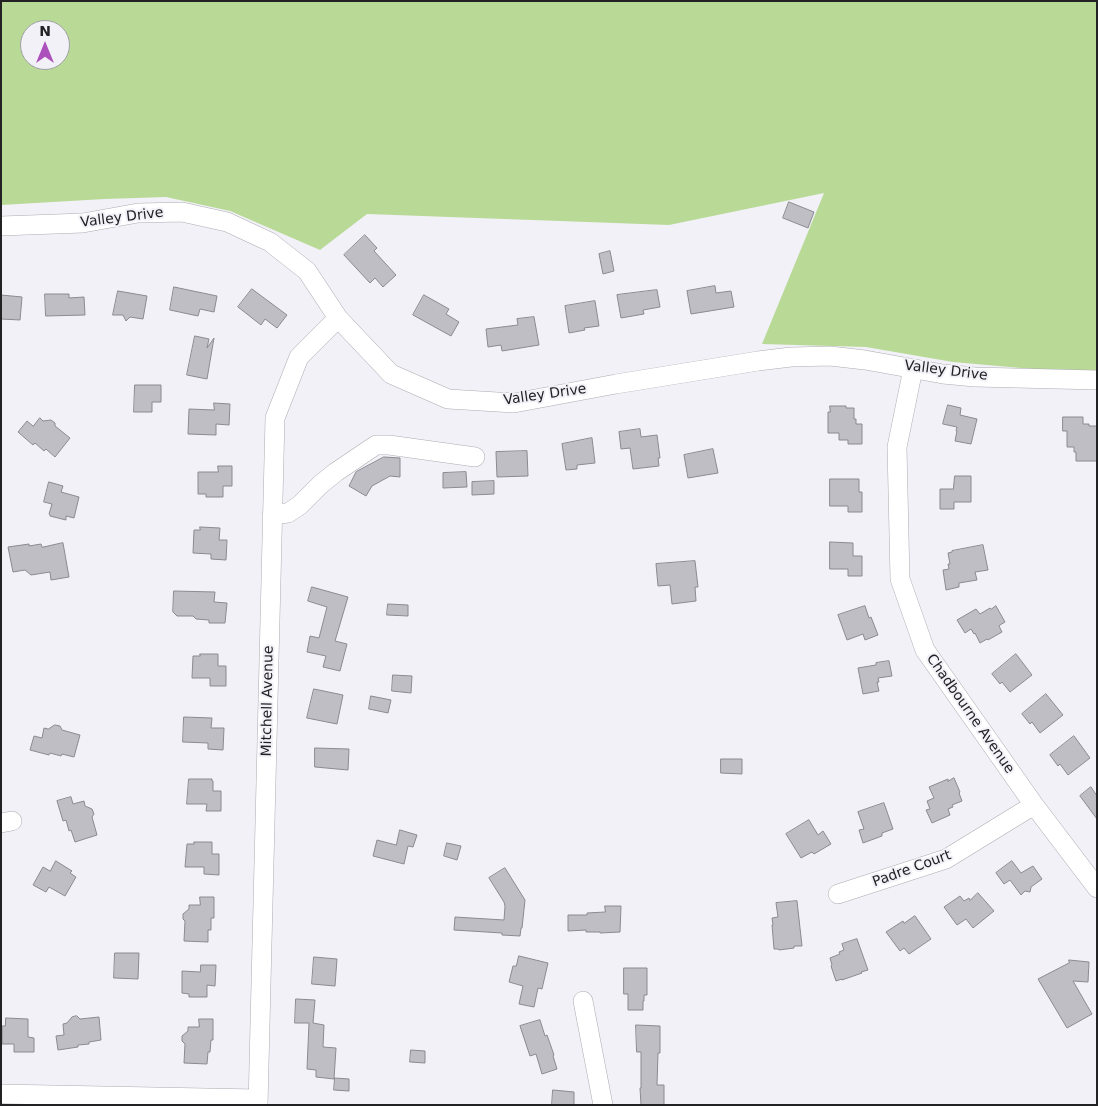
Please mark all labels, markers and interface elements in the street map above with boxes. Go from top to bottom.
north arrow [20,20,70,70]
text: N [39,23,51,39]
street label: Valley Drive [80,205,164,231]
street label: Valley Drive [904,358,988,384]
street label: Valley Drive [502,381,588,409]
street label: Mitchell Avenue [259,645,277,757]
street label: Chadbourne Avenue [922,651,1018,777]
street label: Padre Court [870,847,954,891]

